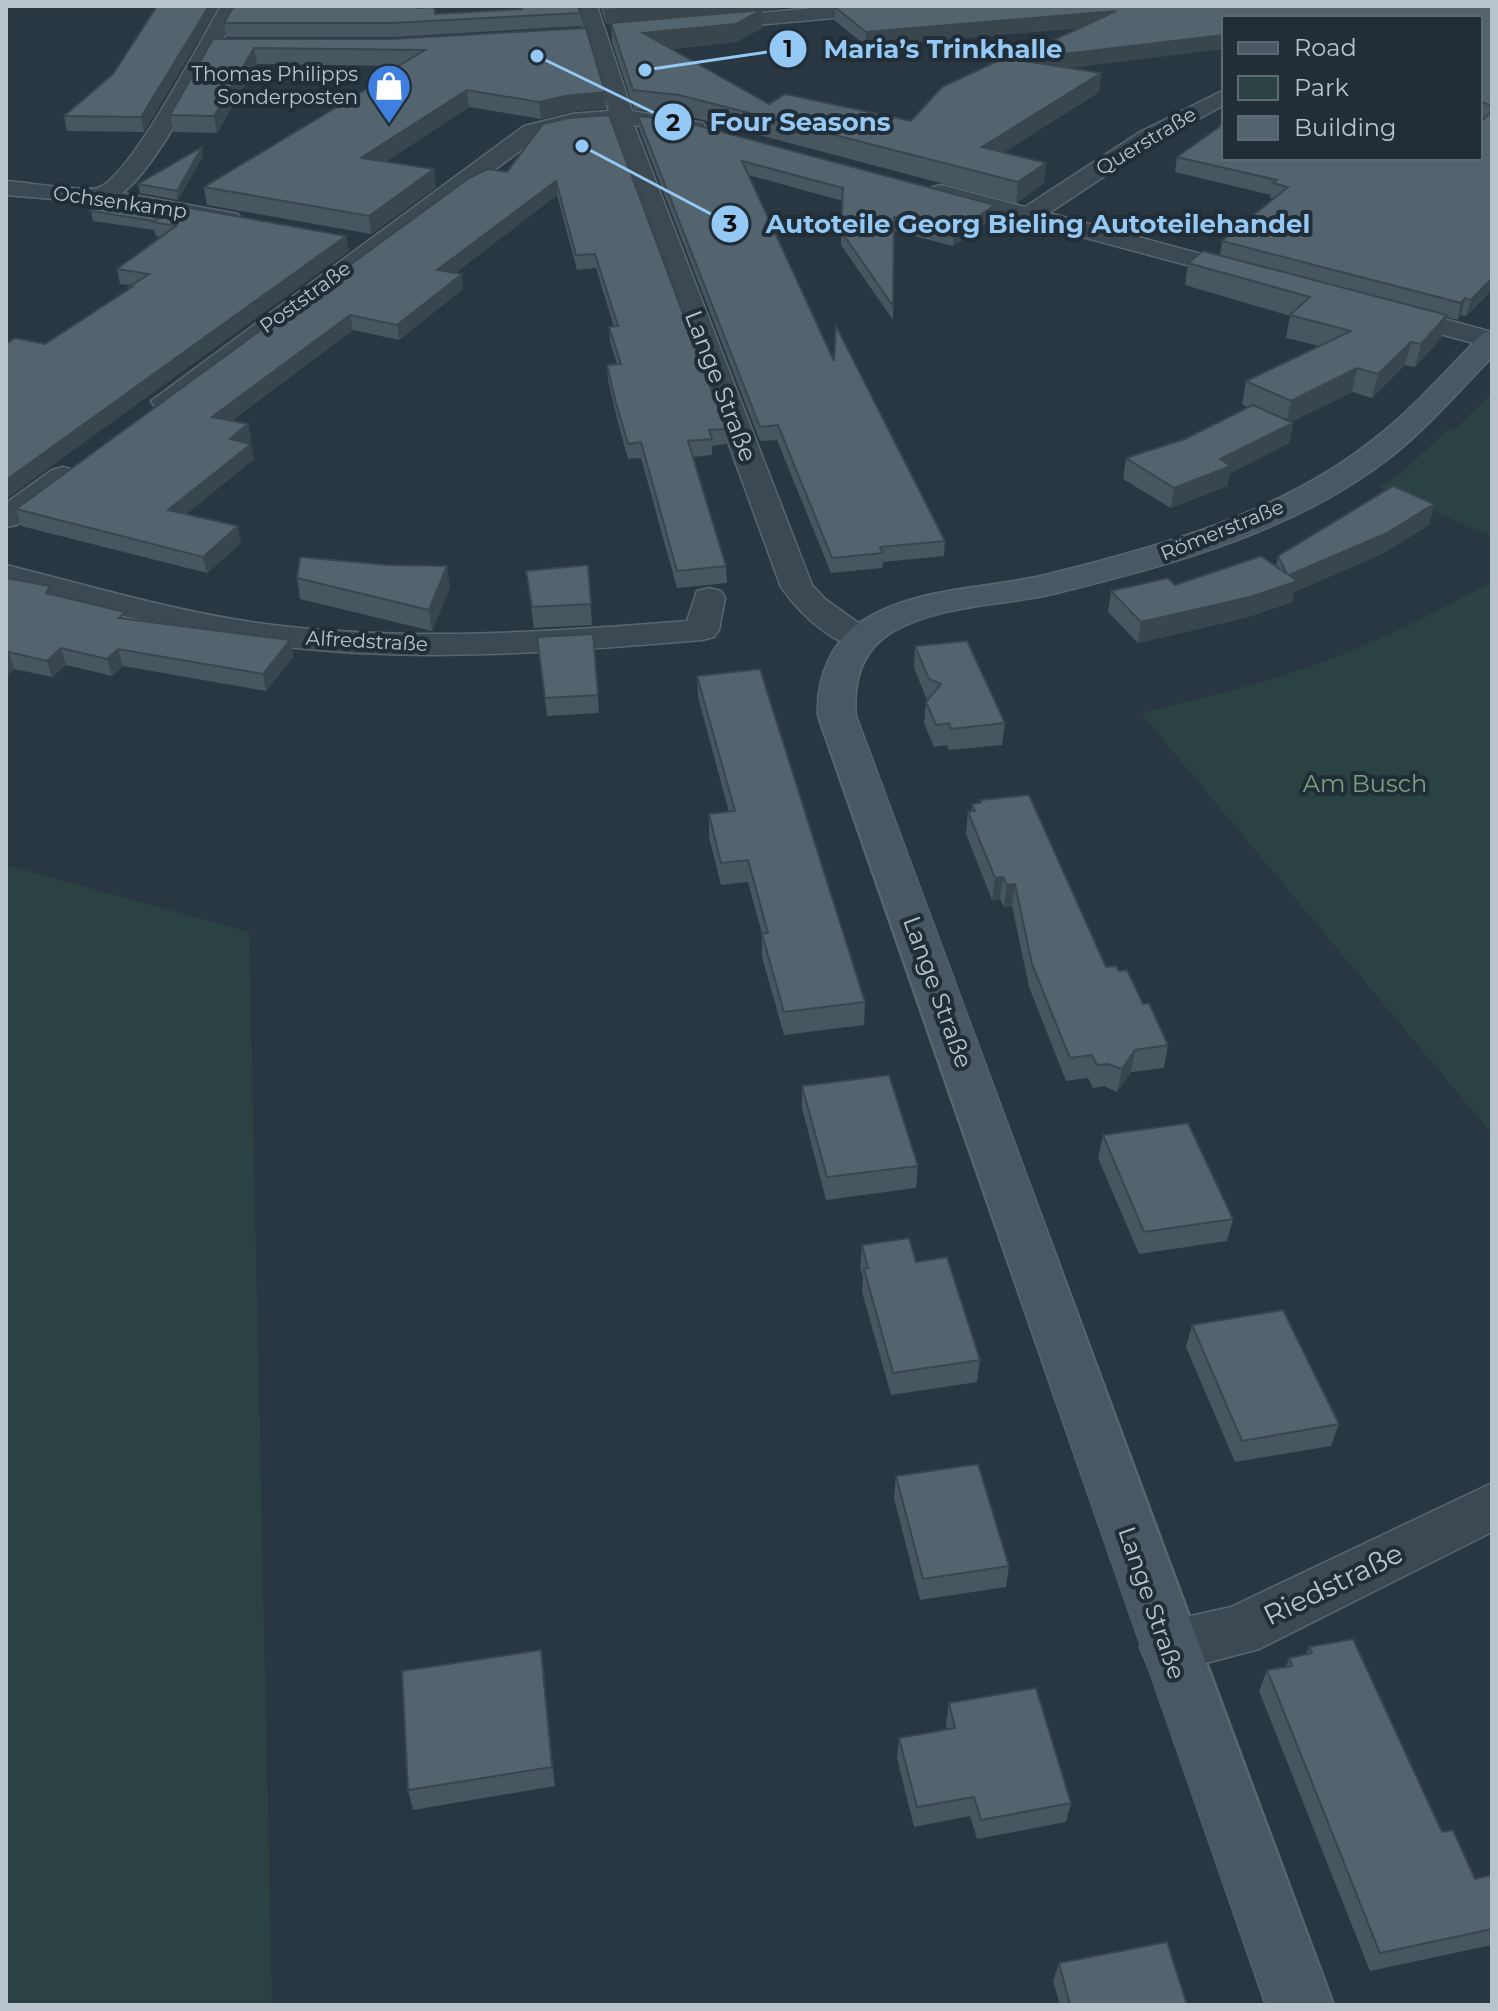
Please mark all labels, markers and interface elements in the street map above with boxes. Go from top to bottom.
legend [1222,16,1482,160]
callout: Maria’s Trinkhalle [768,24,1079,74]
text: Maria’s Trinkhalle [823,33,1063,65]
text: Road [1294,33,1357,62]
text: 1 [783,34,793,63]
place label: Thomas Philipps Sonderposten [192,62,358,109]
shop icon: Thomas Philipps Sonderposten [365,62,413,125]
text: Park [1294,73,1349,102]
callout: Four Seasons [653,97,906,147]
street label: Querstraße [1092,102,1200,180]
text: Four Seasons [710,106,891,138]
text: 2 [666,108,680,137]
text: Building [1294,113,1397,142]
street label: Ochsenkamp [51,181,189,223]
callout: Autoteile Georg Bieling Autoteilehandel [710,199,1326,249]
text: Autoteile Georg Bieling Autoteilehandel [765,208,1310,240]
text: 3 [722,209,737,238]
street label: Poststraße [255,256,355,338]
street label: Lange Straße [679,306,763,466]
street label: Römerstraße [1157,494,1287,566]
street label: Alfredstraße [305,626,429,656]
park label: Am Busch [1303,769,1427,798]
street label: Lange Straße [897,912,979,1072]
street label: Lange Straße [1112,1523,1192,1683]
street label: Riedstraße [1258,1536,1408,1632]

